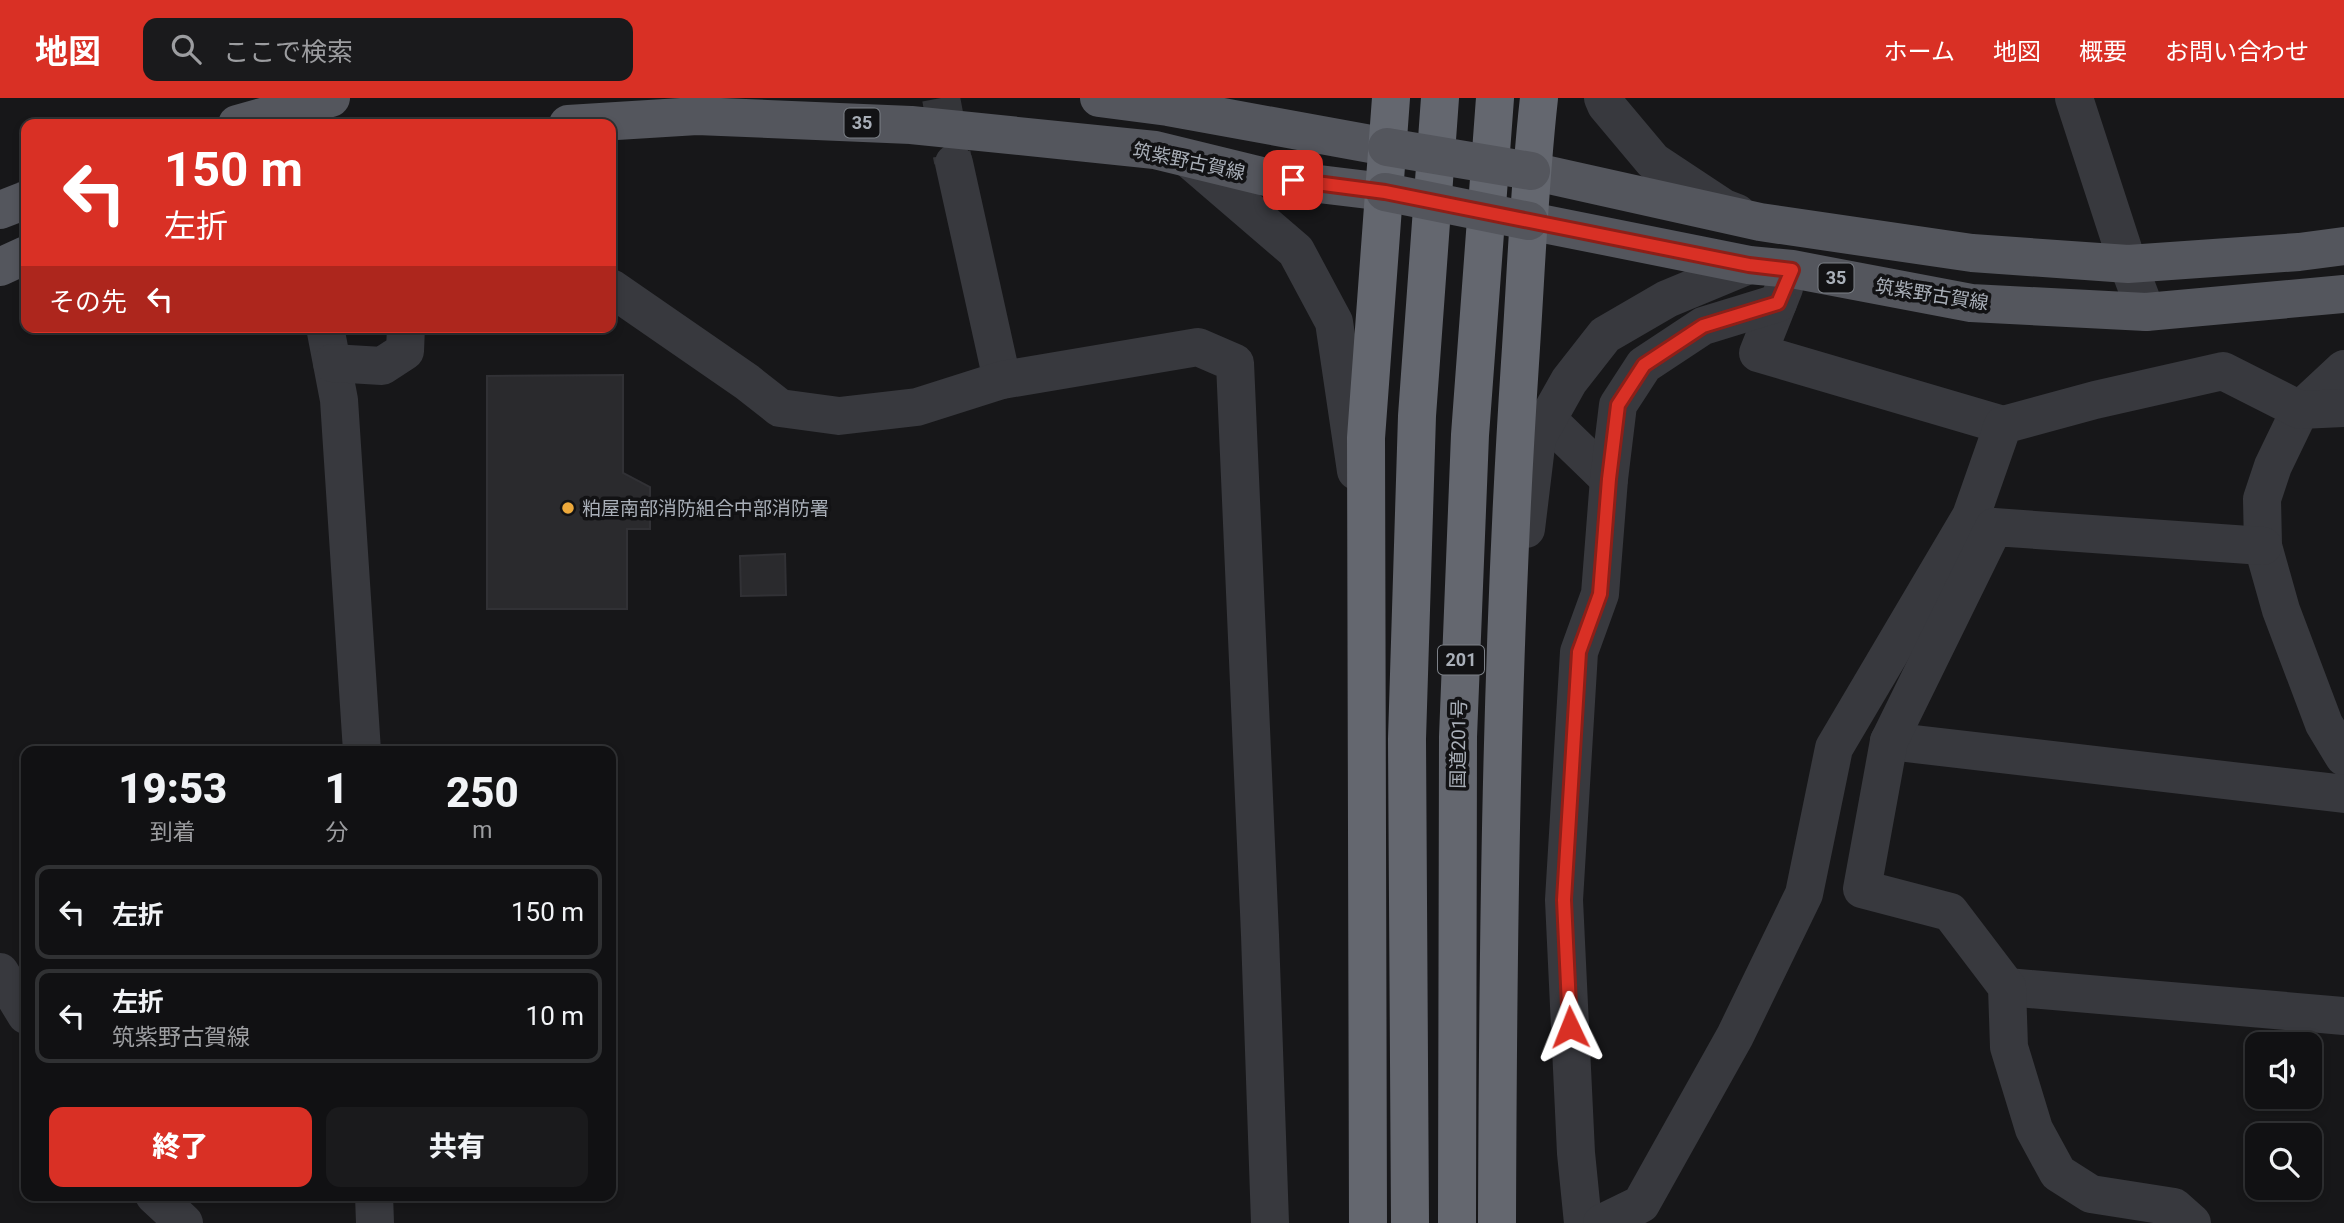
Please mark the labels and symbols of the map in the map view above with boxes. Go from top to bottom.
road number: 35 [844,108,880,138]
street label: 筑紫野古賀線 [1131,138,1247,185]
pin [1263,150,1323,210]
road number: 35 [1818,264,1854,293]
street label: 筑紫野古賀線 [1874,274,1990,315]
place label: 粕屋南部消防組合中部消防署 [582,497,829,520]
marker: 粕屋南部消防組合中部消防署 [560,500,576,516]
road number: 201 [1438,646,1484,674]
street label: 国道201号 [1446,699,1471,789]
position arrow [1533,990,1607,1064]

